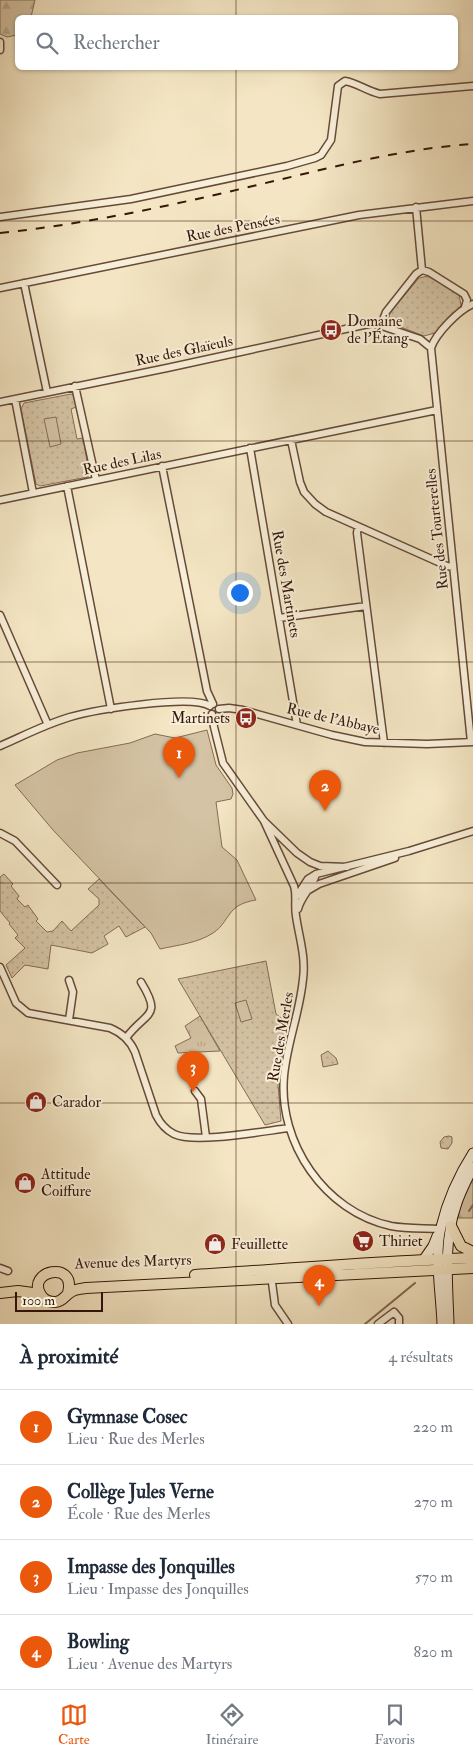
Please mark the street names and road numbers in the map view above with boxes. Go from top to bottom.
street label: Rue des Pensées [185,210,281,246]
street label: Rue des Glaïeuls [133,331,235,371]
street label: Rue des Lilas [81,444,163,480]
street label: Rue des Tourterelles [421,468,453,590]
street label: Rue des Martinets [267,529,305,639]
street label: Rue de l'Abbaye [285,699,381,739]
street label: Rue des Merles [264,991,298,1083]
street label: Avenue des Martyrs [73,1250,192,1274]

